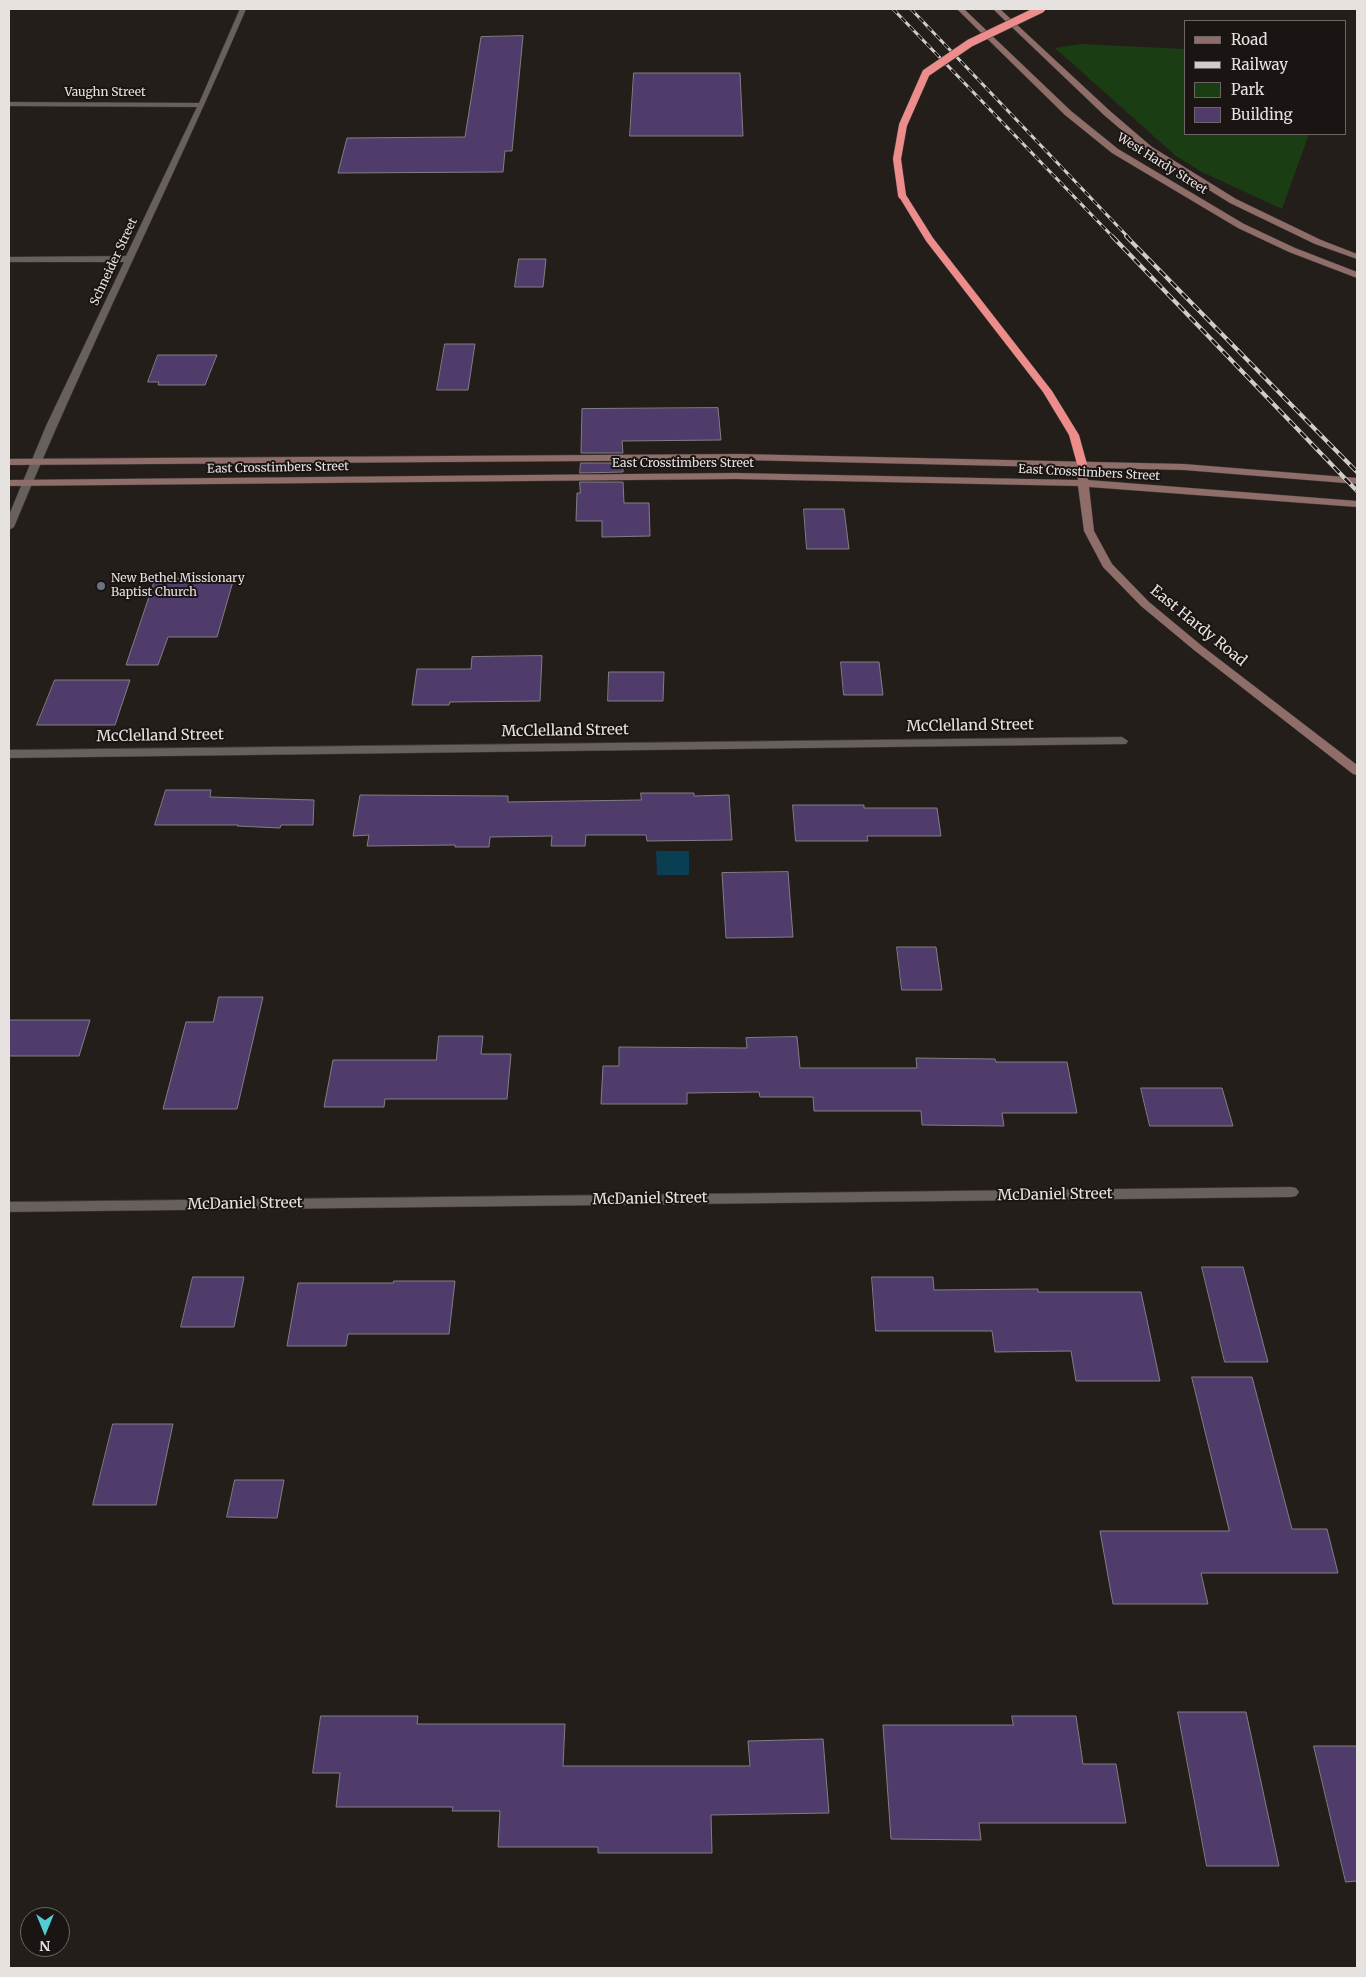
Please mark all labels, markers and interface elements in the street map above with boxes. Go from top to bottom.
legend [1184,20,1346,135]
text: Road [1231,30,1267,49]
text: Railway [1231,55,1288,74]
text: Park [1231,80,1264,99]
street label: Vaughn Street [64,86,146,100]
text: Building [1231,105,1293,124]
street label: West Hardy Street [1114,130,1210,198]
street label: Schneider Street [87,216,141,308]
street label: East Crosstimbers Street [612,457,754,471]
street label: East Crosstimbers Street [207,460,349,476]
street label: East Crosstimbers Street [1018,462,1160,484]
place label: New Bethel Missionary Baptist Church [111,572,245,600]
marker: New Bethel Missionary Baptist Church [95,580,107,592]
street label: East Hardy Road [1146,582,1250,670]
street label: McClelland Street [906,716,1034,736]
street label: McClelland Street [501,721,629,741]
street label: McClelland Street [96,726,224,746]
street label: McDaniel Street [997,1185,1113,1205]
street label: McDaniel Street [592,1189,708,1209]
street label: McDaniel Street [187,1194,303,1214]
north arrow [20,1907,70,1957]
text: N [39,1937,51,1955]

